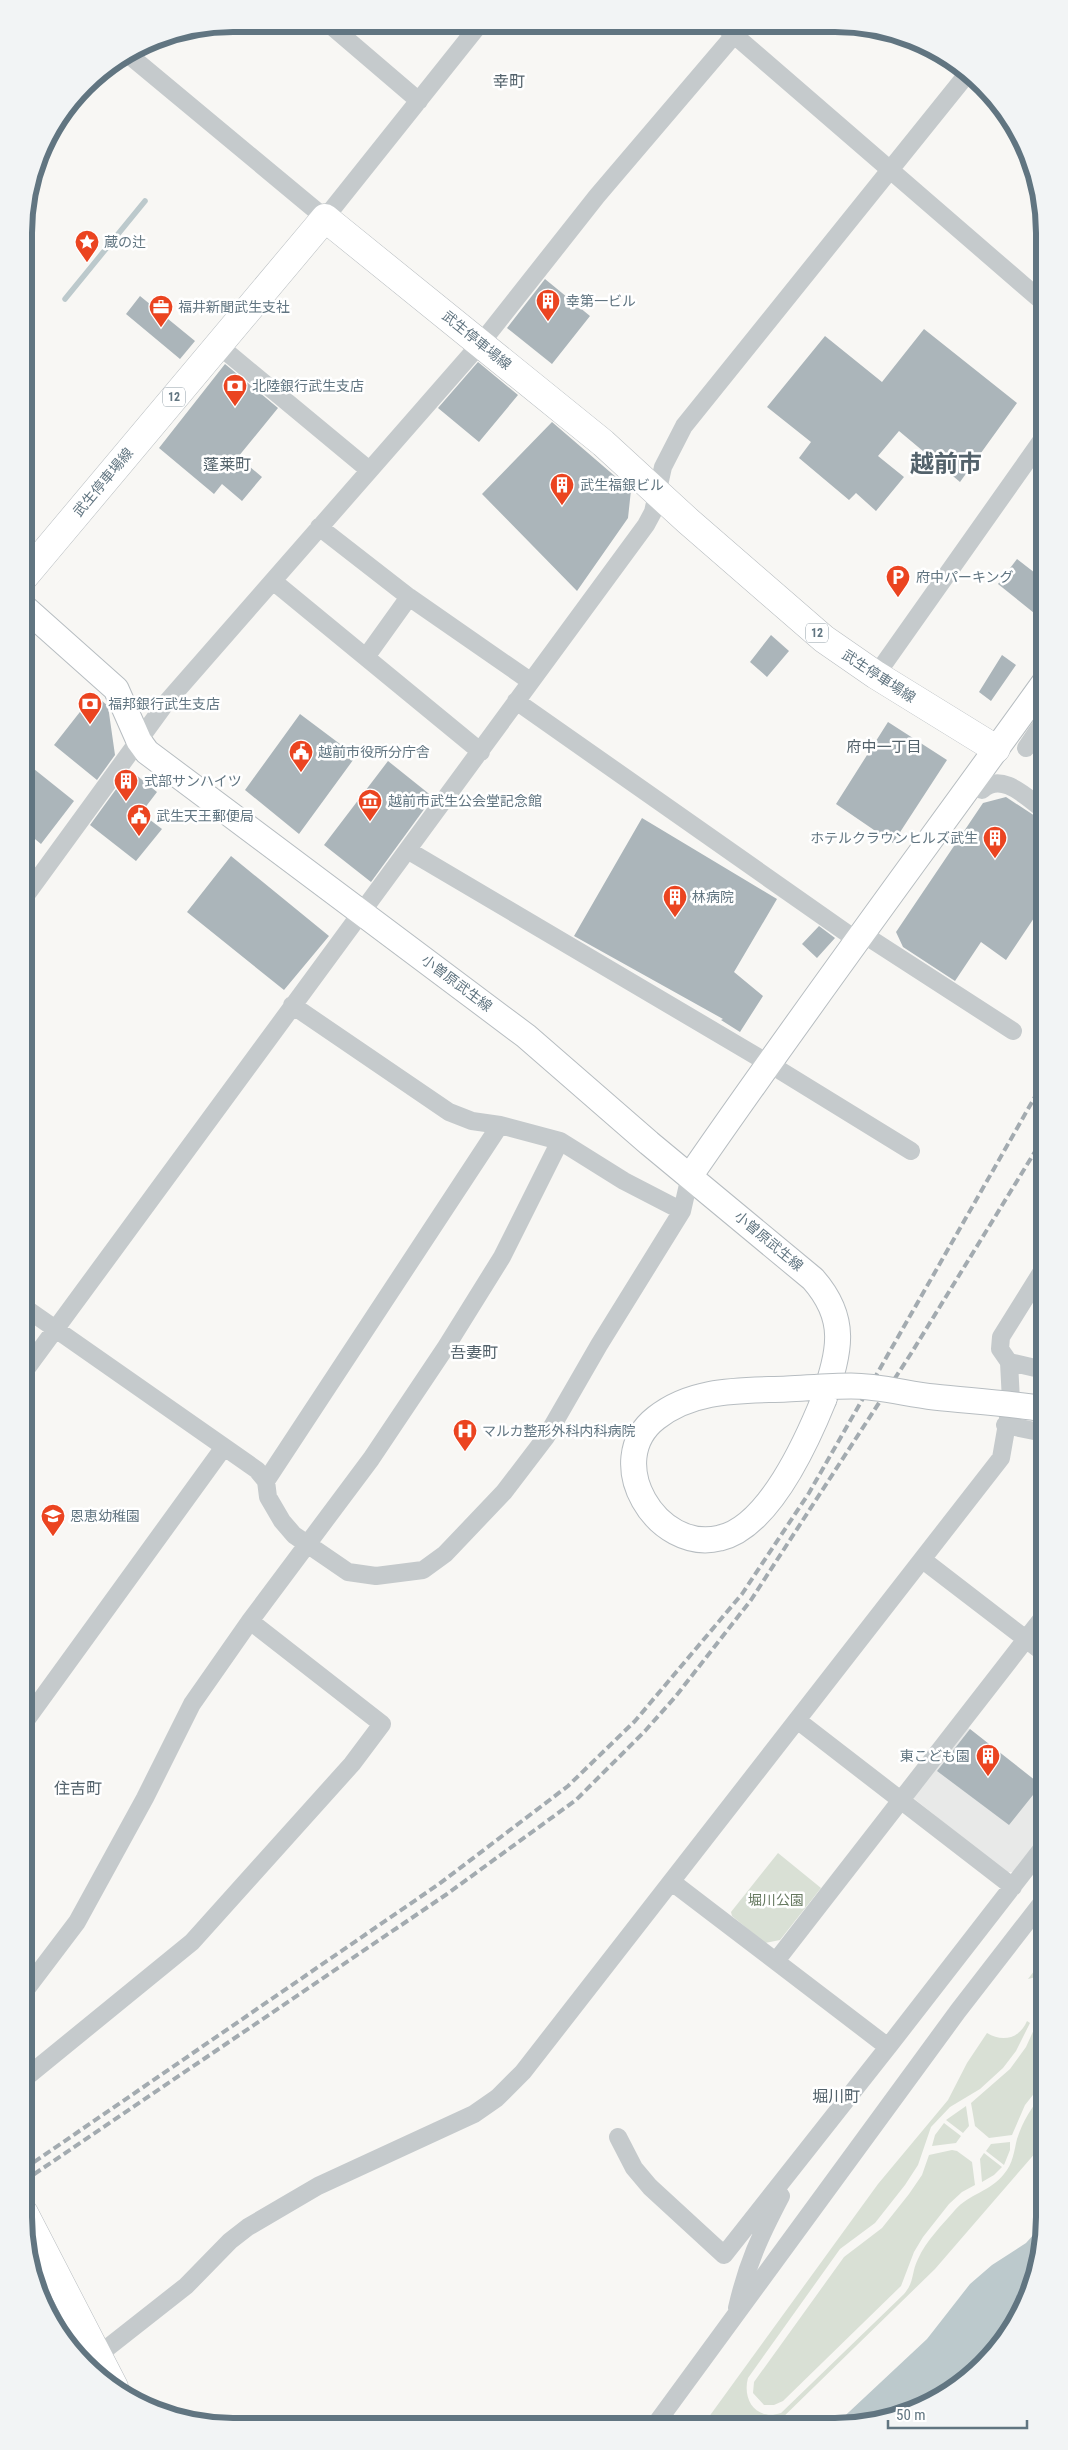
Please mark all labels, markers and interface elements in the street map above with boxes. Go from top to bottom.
district label: 幸町 [493,72,525,91]
place icon: 蔵の辻 [74,229,100,263]
place label: 蔵の辻 [104,234,146,250]
building icon: 幸第一ビル [535,288,561,322]
place label: 幸第一ビル [566,293,636,309]
office icon: 福井新聞武生支社 [148,294,174,328]
place label: 福井新聞武生支社 [178,299,290,315]
street label: 武生停車場線 [439,307,515,373]
bank icon: 北陸銀行武生支店 [222,373,248,407]
place label: 北陸銀行武生支店 [252,378,364,394]
road number: 12 [163,388,185,407]
street label: 武生停車場線 [70,445,136,519]
district label: 越前市 [910,450,982,478]
district label: 蓬莱町 [203,455,251,474]
building icon: 武生福銀ビル [549,472,575,506]
place label: 武生福銀ビル [580,477,664,493]
parking icon: 府中パーキング [885,564,911,598]
place label: 府中パーキング [916,569,1014,585]
road number: 12 [806,624,828,642]
street label: 武生停車場線 [839,646,919,706]
bank icon: 福邦銀行武生支店 [77,691,103,725]
place label: 福邦銀行武生支店 [108,696,220,712]
district label: 府中一丁目 [846,738,922,756]
public building icon: 越前市役所分庁舎 [288,739,314,773]
place label: 越前市役所分庁舎 [318,744,430,760]
building icon: 式部サンハイツ [113,768,139,802]
place label: 式部サンハイツ [144,773,242,789]
museum icon: 越前市武生公会堂記念館 [357,788,383,822]
place label: 越前市武生公会堂記念館 [388,793,542,809]
public building icon: 武生天王郵便局 [126,803,152,837]
place label: 武生天王郵便局 [156,808,254,824]
building icon: ホテルクラウンヒルズ武生 [982,825,1008,859]
place label: ホテルクラウンヒルズ武生 [810,830,978,846]
building icon: 林病院 [662,884,688,918]
place label: 林病院 [692,889,734,905]
street label: 小曽原武生線 [419,951,495,1015]
street label: 小曽原武生線 [732,1208,806,1274]
district label: 吾妻町 [450,1343,498,1362]
hospital icon: マルカ整形外科内科病院 [452,1418,478,1452]
place label: マルカ整形外科内科病院 [482,1423,636,1439]
school or university icon: 恩恵幼稚園 [40,1503,66,1537]
place label: 恩恵幼稚園 [70,1508,140,1524]
building icon: 東こども園 [975,1743,1001,1777]
place label: 東こども園 [900,1748,970,1764]
district label: 住吉町 [54,1779,102,1798]
park label: 堀川公園 [748,1892,804,1908]
district label: 堀川町 [812,2087,860,2106]
scale bar [888,2398,1027,2430]
text: 50 m [896,2406,926,2424]

